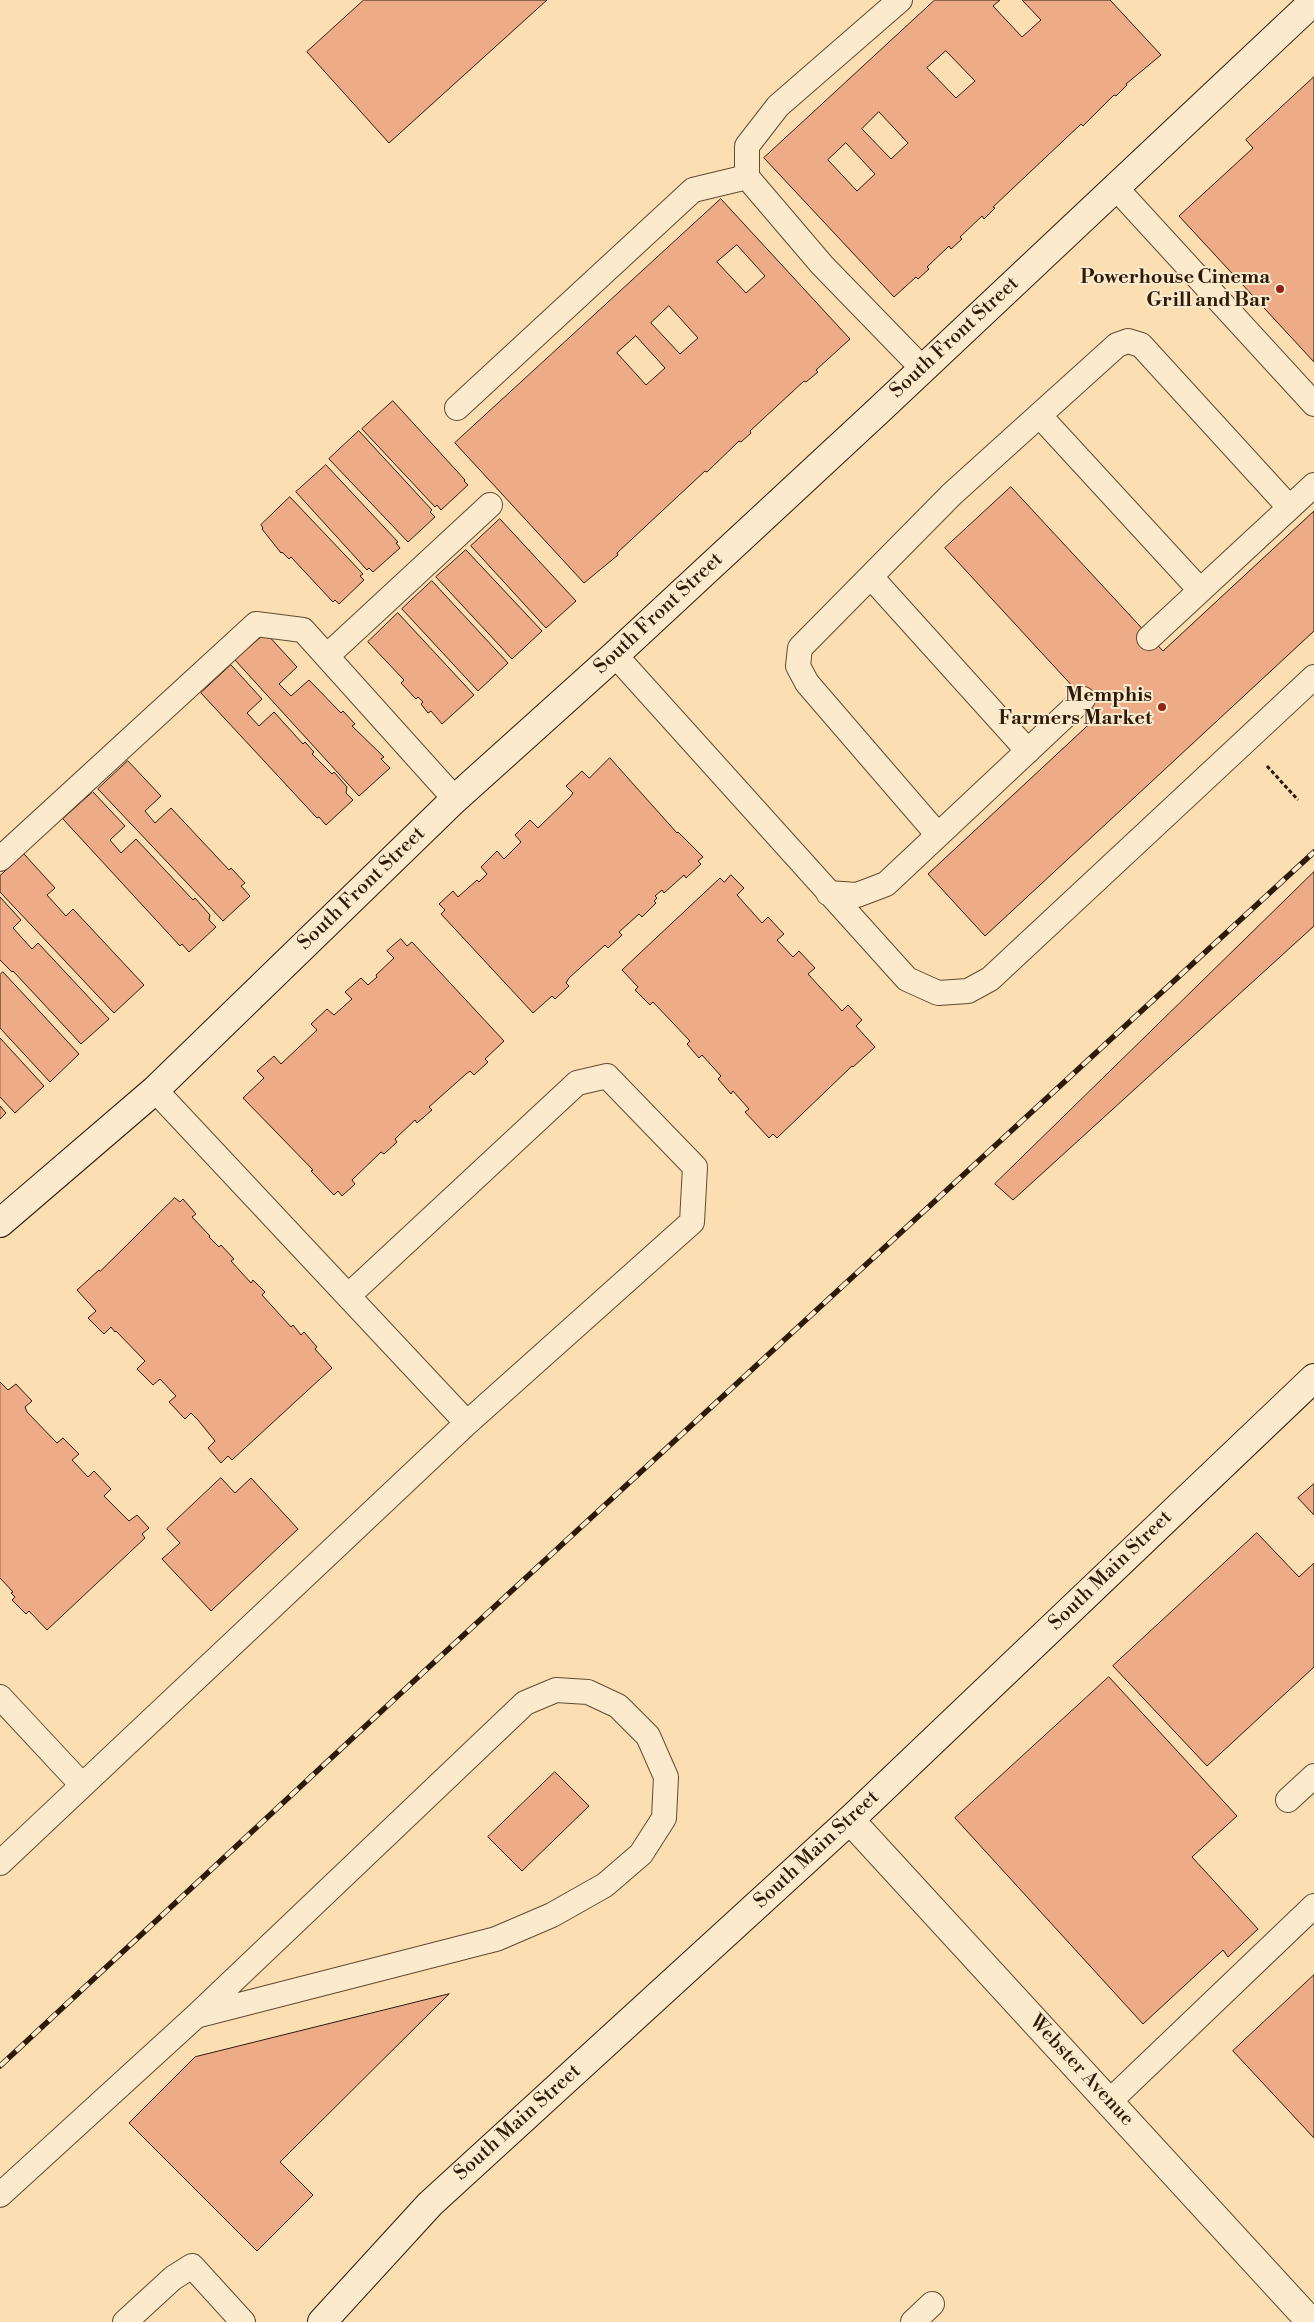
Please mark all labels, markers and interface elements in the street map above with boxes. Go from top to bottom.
place label: Powerhouse Cinema Grill and Bar [1080,266,1270,313]
street label: South Front Street [886,272,1024,404]
marker: Powerhouse Cinema Grill and Bar [1274,283,1286,295]
street label: South Front Street [590,548,728,680]
place label: Memphis Farmers Market [999,684,1152,731]
marker: Memphis Farmers Market [1156,701,1168,713]
street label: South Front Street [293,822,431,956]
street label: South Main Street [1044,1506,1178,1636]
street label: South Main Street [749,1786,885,1914]
street label: Webster Avenue [1023,2011,1139,2131]
street label: South Main Street [450,2060,586,2186]

